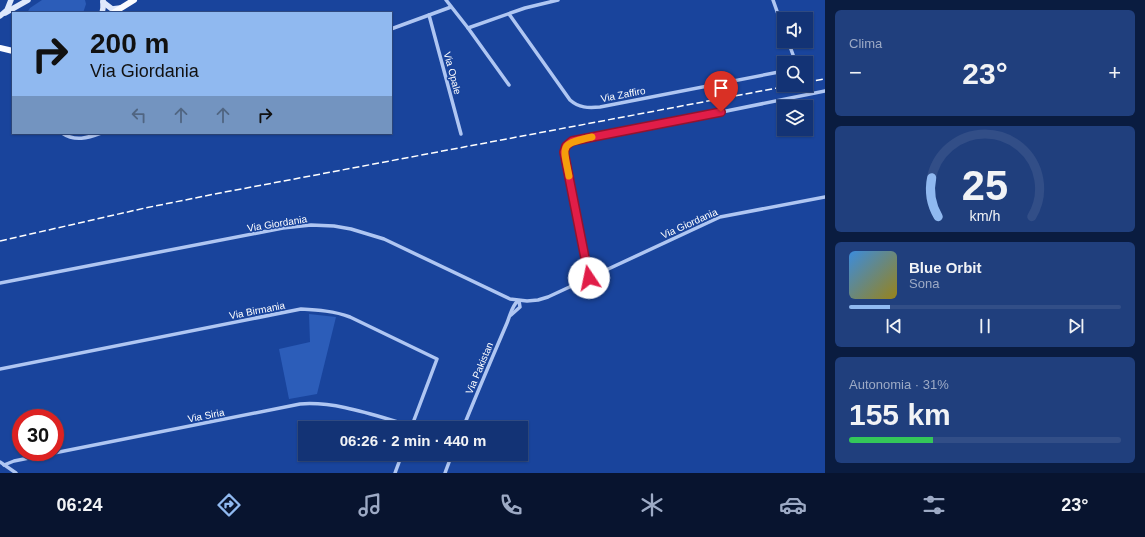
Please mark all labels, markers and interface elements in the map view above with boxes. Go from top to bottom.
map controls [777,12,813,136]
button: sound [777,12,813,48]
icon: right [24,28,76,80]
text: 200 m [90,28,169,59]
text: Clima [849,36,882,51]
street label: Via Opale [442,51,464,96]
button: search [777,56,813,92]
text: 23° [962,57,1008,90]
text: − [849,60,862,85]
text: + [1108,60,1121,85]
text: Via Giordania [90,61,199,81]
pin [704,71,738,112]
icon: arrive [710,77,732,99]
street label: Via Zaffiro [600,85,647,104]
button: layers [777,100,813,136]
icon: left [128,104,150,126]
icon: ahead [170,104,192,126]
icon: ahead [212,104,234,126]
icon: right [254,104,276,126]
text: 25 [962,161,1008,208]
street label: Via Giordania [659,206,719,241]
text: km/h [970,207,1001,223]
street label: Via Giordania [246,213,308,234]
position arrow [568,257,610,299]
text: Blue Orbit [909,259,982,276]
text: Sona [909,276,939,291]
street label: Via Birmania [228,300,286,321]
icon: previous [883,315,905,337]
icon: pause [974,315,996,337]
icon: next [1065,315,1087,337]
street label: Via Pakistan [464,341,495,396]
text: Autonomia · 31% [849,377,949,392]
text: 155 km [849,398,951,431]
street label: Via Siria [187,406,226,424]
speed limit sign: 30 [12,409,64,461]
text: 06:26 · 2 min · 440 m [340,432,486,449]
icon: directions [215,491,243,519]
icon: music [356,491,384,519]
icon: phone [497,491,525,519]
icon: climate [638,491,666,519]
icon: car [779,491,807,519]
icon: filters [920,491,948,519]
text: 06:24 [56,495,103,515]
text: 23° [1061,495,1088,515]

